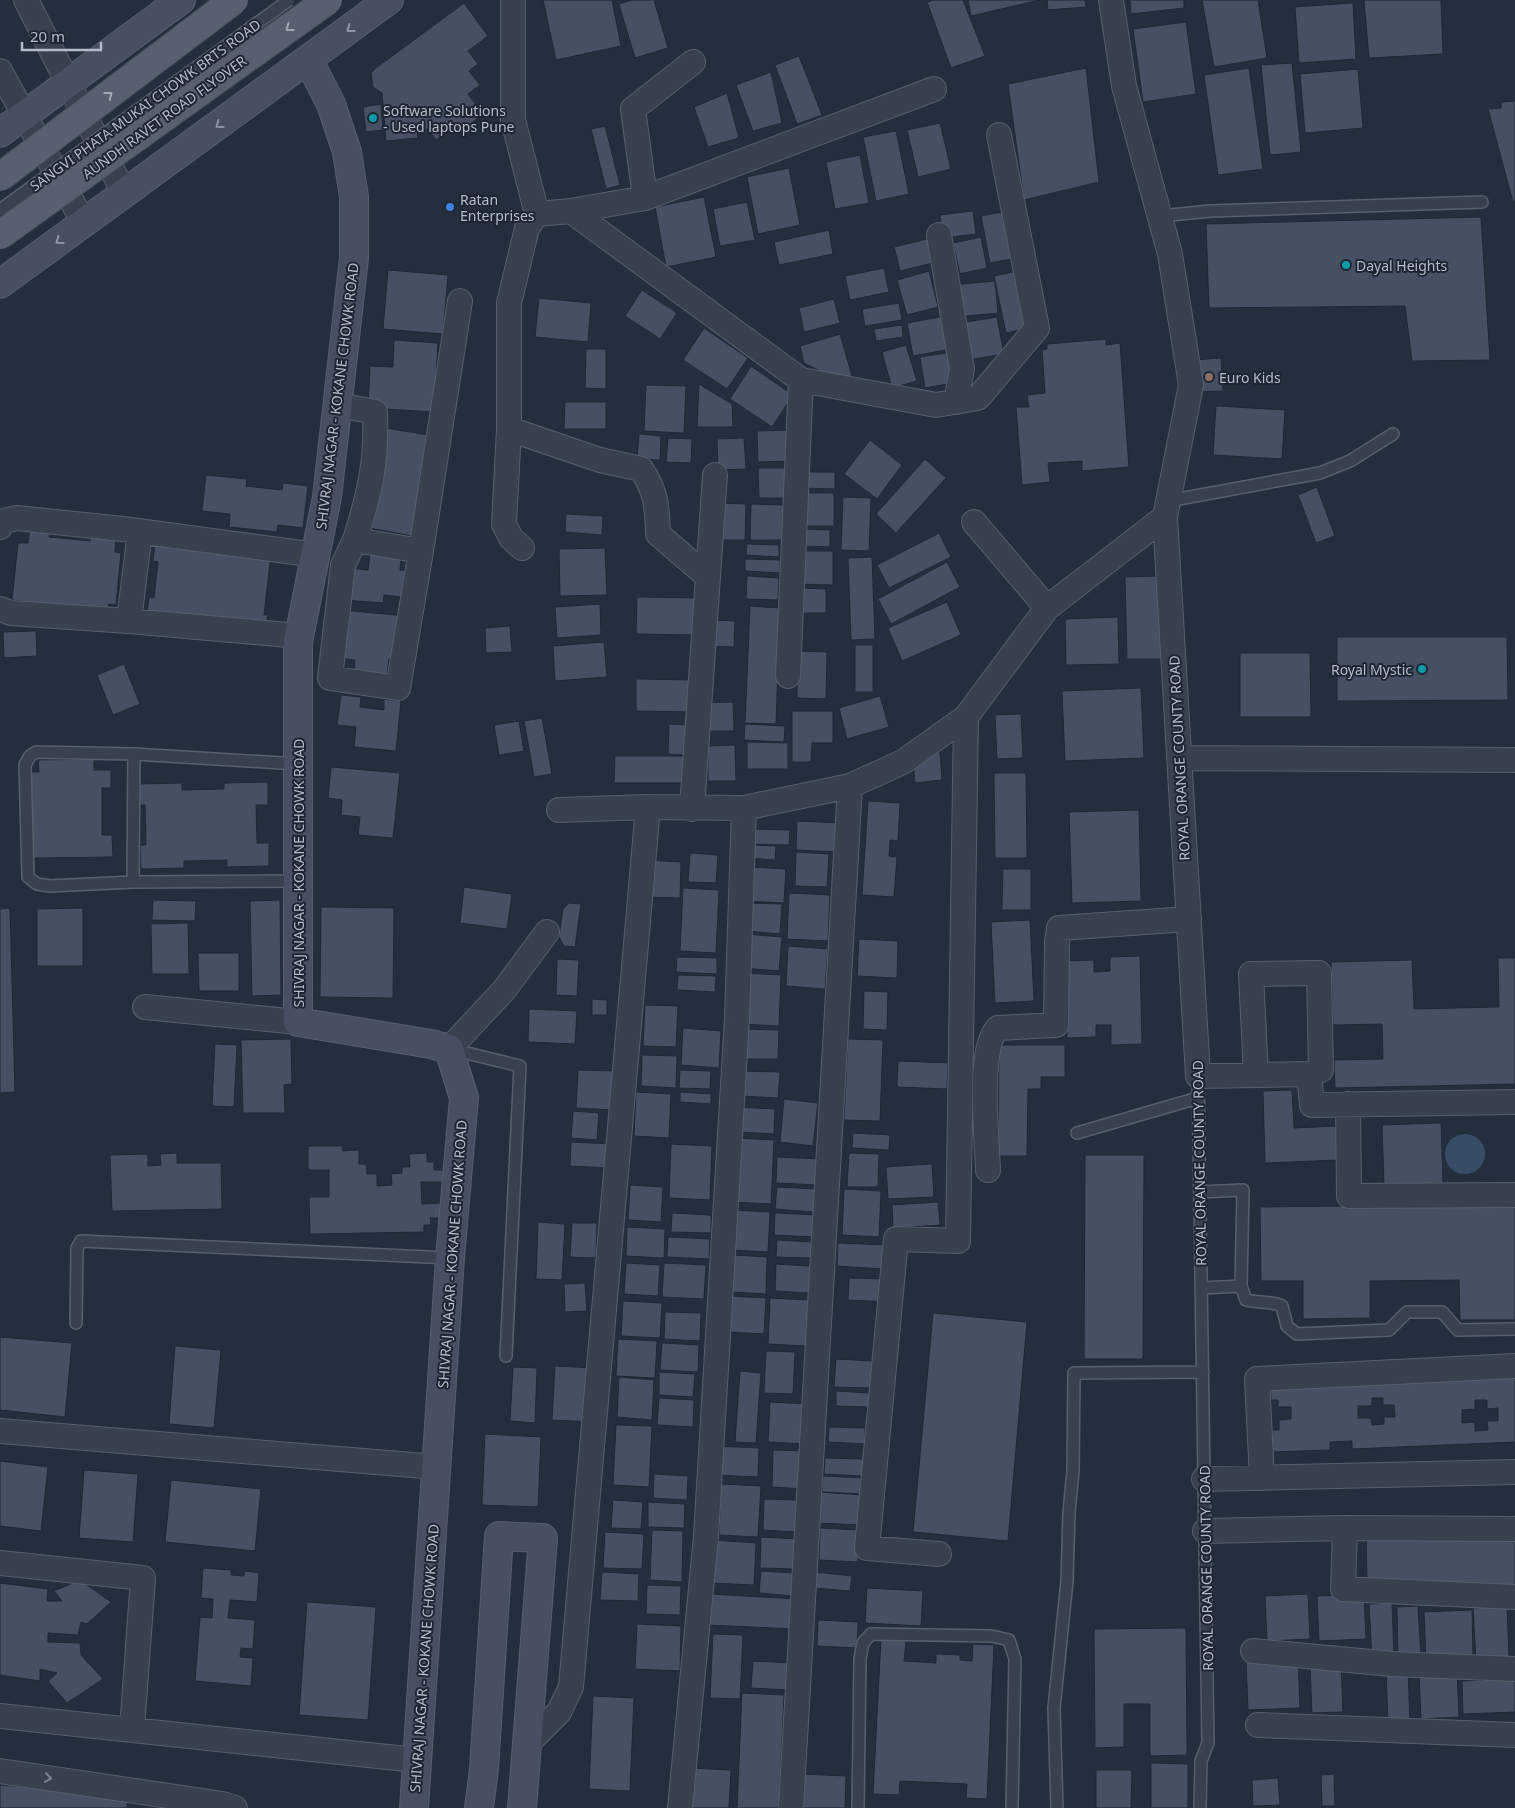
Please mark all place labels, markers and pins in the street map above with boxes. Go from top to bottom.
place label: Software Solutions - Used laptops Pune [383,101,515,136]
marker: Software Solutions - Used laptops Pune [367,112,379,124]
place label: Ratan Enterprises [460,190,535,225]
marker: Ratan Enterprises [444,201,456,213]
place label: Dayal Heights [1356,256,1448,275]
marker: Dayal Heights [1340,259,1352,271]
place label: Euro Kids [1219,368,1281,387]
marker: Euro Kids [1203,371,1215,383]
place label: Royal Mystic [1331,660,1412,679]
marker: Royal Mystic [1416,663,1428,675]

